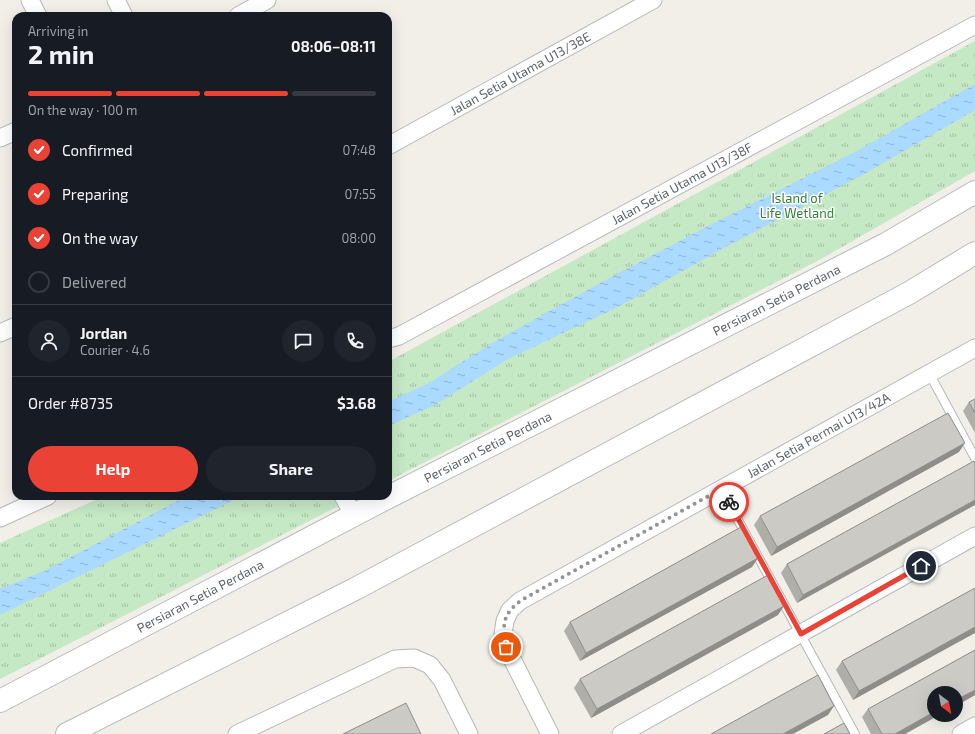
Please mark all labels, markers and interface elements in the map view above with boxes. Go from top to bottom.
text: Arriving in [28,23,88,39]
street label: Jalan Setia Utama U13/38E [447,28,593,118]
text: 08:06–08:11 [291,37,376,55]
text: 2 min [28,38,94,69]
text: On the way · 100 m [28,102,137,118]
icon: check [28,139,50,161]
street label: Jalan Setia Utama U13/38F [609,139,755,228]
text: Confirmed [62,141,133,159]
text: 07:48 [343,142,376,158]
icon: check [28,183,50,205]
text: Preparing [62,185,128,203]
text: 07:55 [345,186,376,202]
park label: Island of Life Wetland [760,190,834,221]
icon: check [28,227,50,249]
text: On the way [62,229,138,247]
text: 08:00 [342,230,376,246]
street label: Persiaran Setia Perdana [710,261,843,339]
text: Delivered [62,273,127,291]
button: person [28,320,70,362]
button: chat [282,320,324,362]
button: phone [334,320,376,362]
text: Jordan [80,324,127,342]
text: Courier · 4.6 [80,342,150,358]
street label: Jalan Setia Permai U13/42A [744,389,893,481]
text: Order #8735 [28,394,113,412]
text: $3.68 [337,394,376,412]
street label: Persiaran Setia Perdana [421,408,554,486]
button: Help [28,446,198,492]
button: Share [206,446,376,492]
courier [709,482,749,522]
icon: bike [718,491,740,513]
pin [904,549,938,583]
icon: home [910,555,932,577]
street label: Persiaran Setia Perdana [134,556,266,636]
pin [489,630,523,664]
icon: bag [495,636,517,658]
north arrow [927,686,963,722]
map controls [927,686,963,722]

